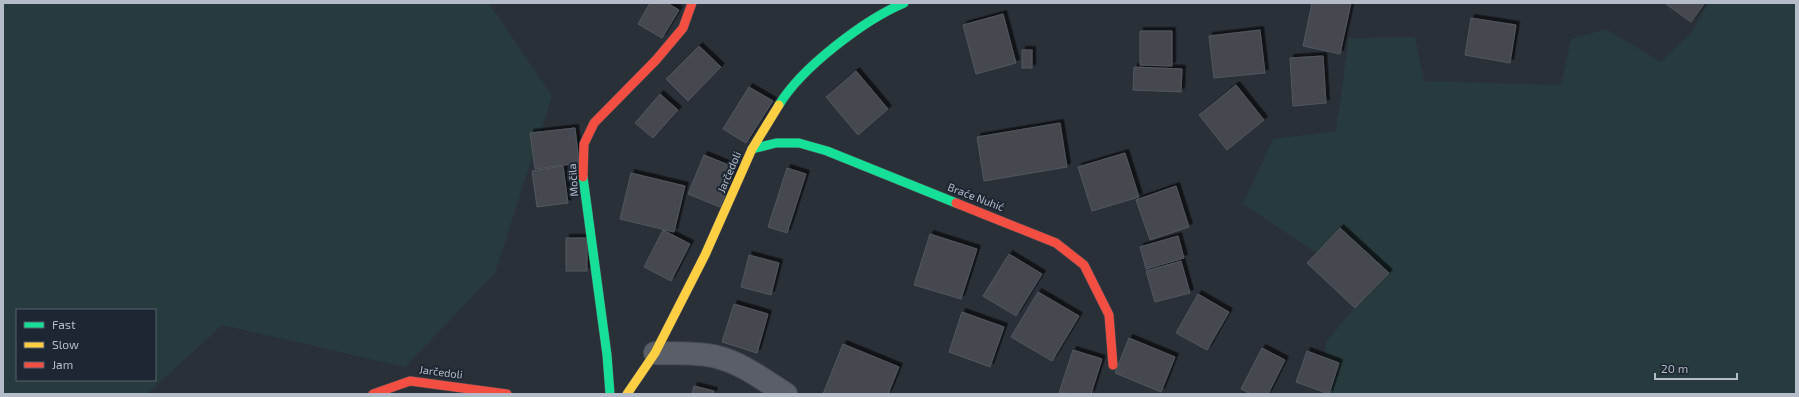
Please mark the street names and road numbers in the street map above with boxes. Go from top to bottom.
street label: Jarčedoli [714,149,743,195]
street label: Močila [565,163,580,197]
street label: Braće Nuhić [946,180,1006,213]
street label: Jarčedoli [419,362,464,381]

